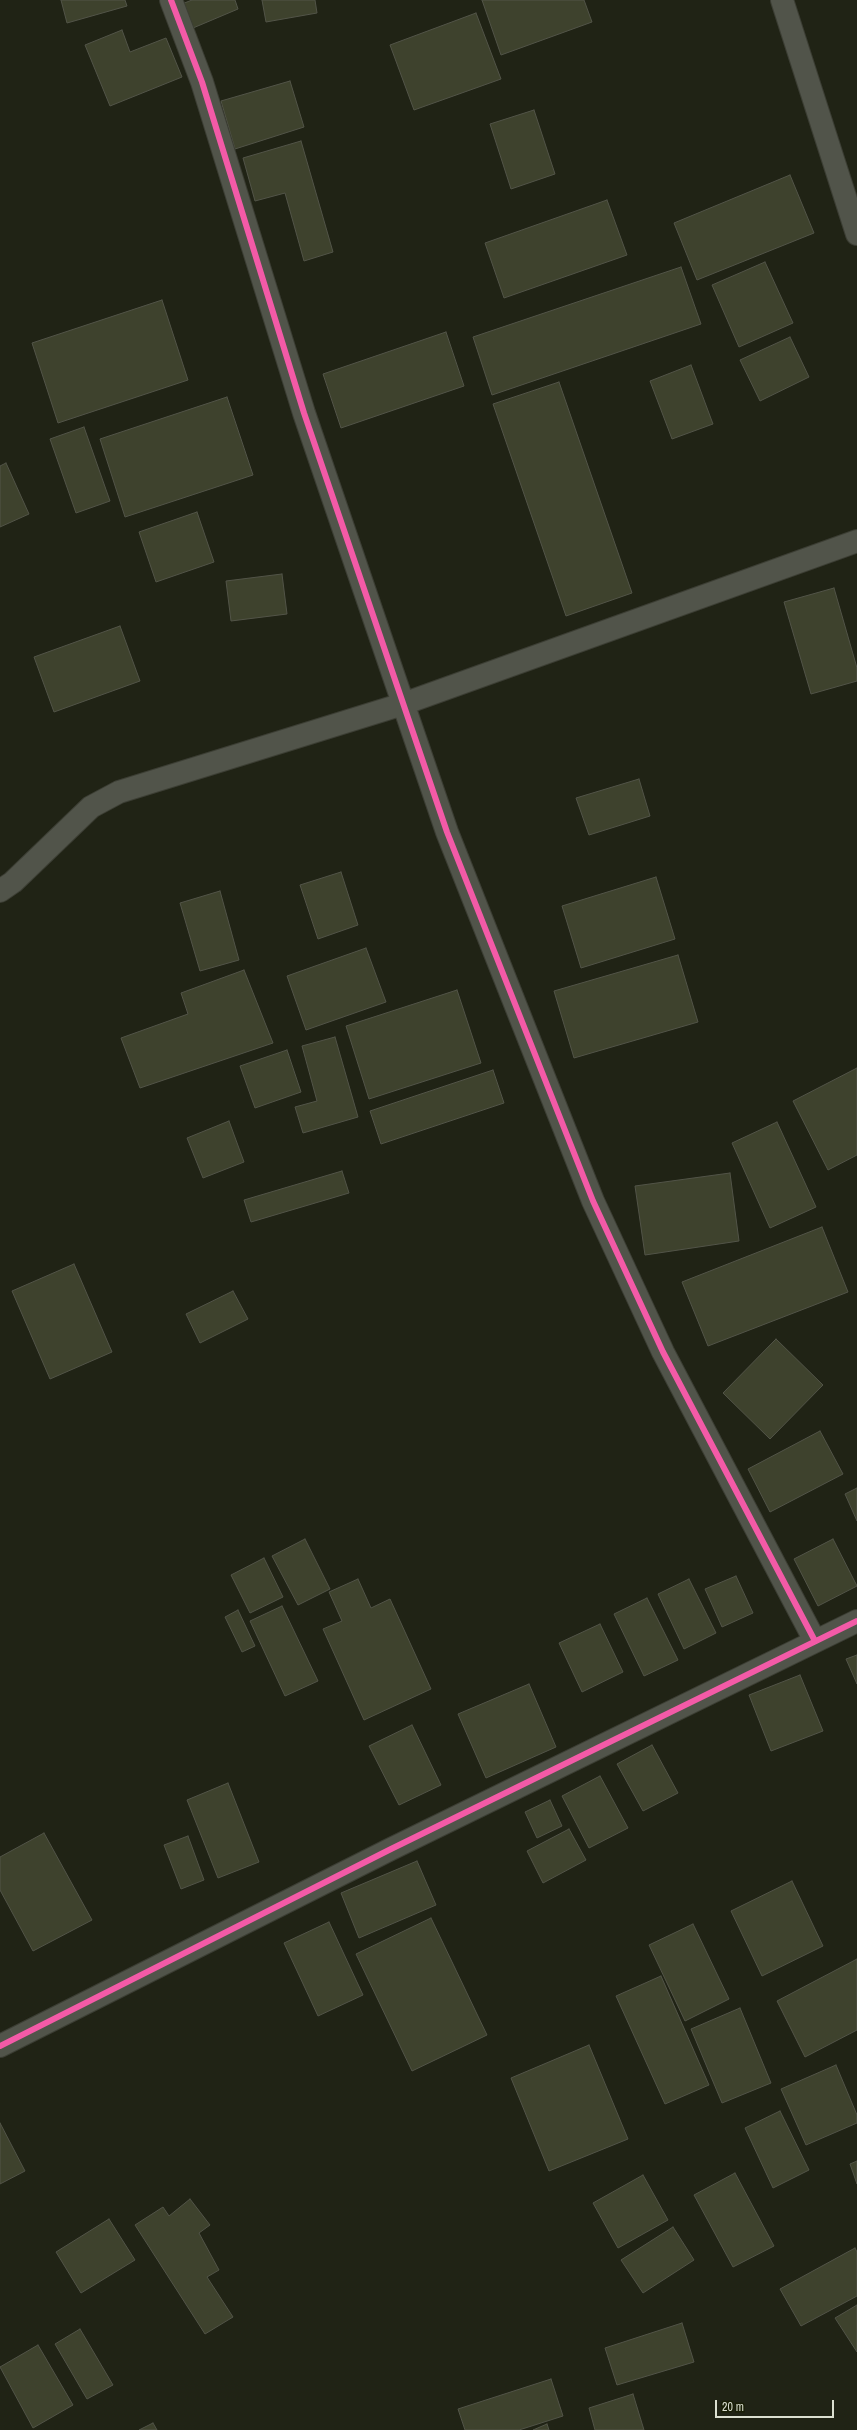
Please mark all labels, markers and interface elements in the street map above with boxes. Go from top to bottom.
scale bar [717,2392,836,2418]
text: 20 m [722,2399,744,2415]

